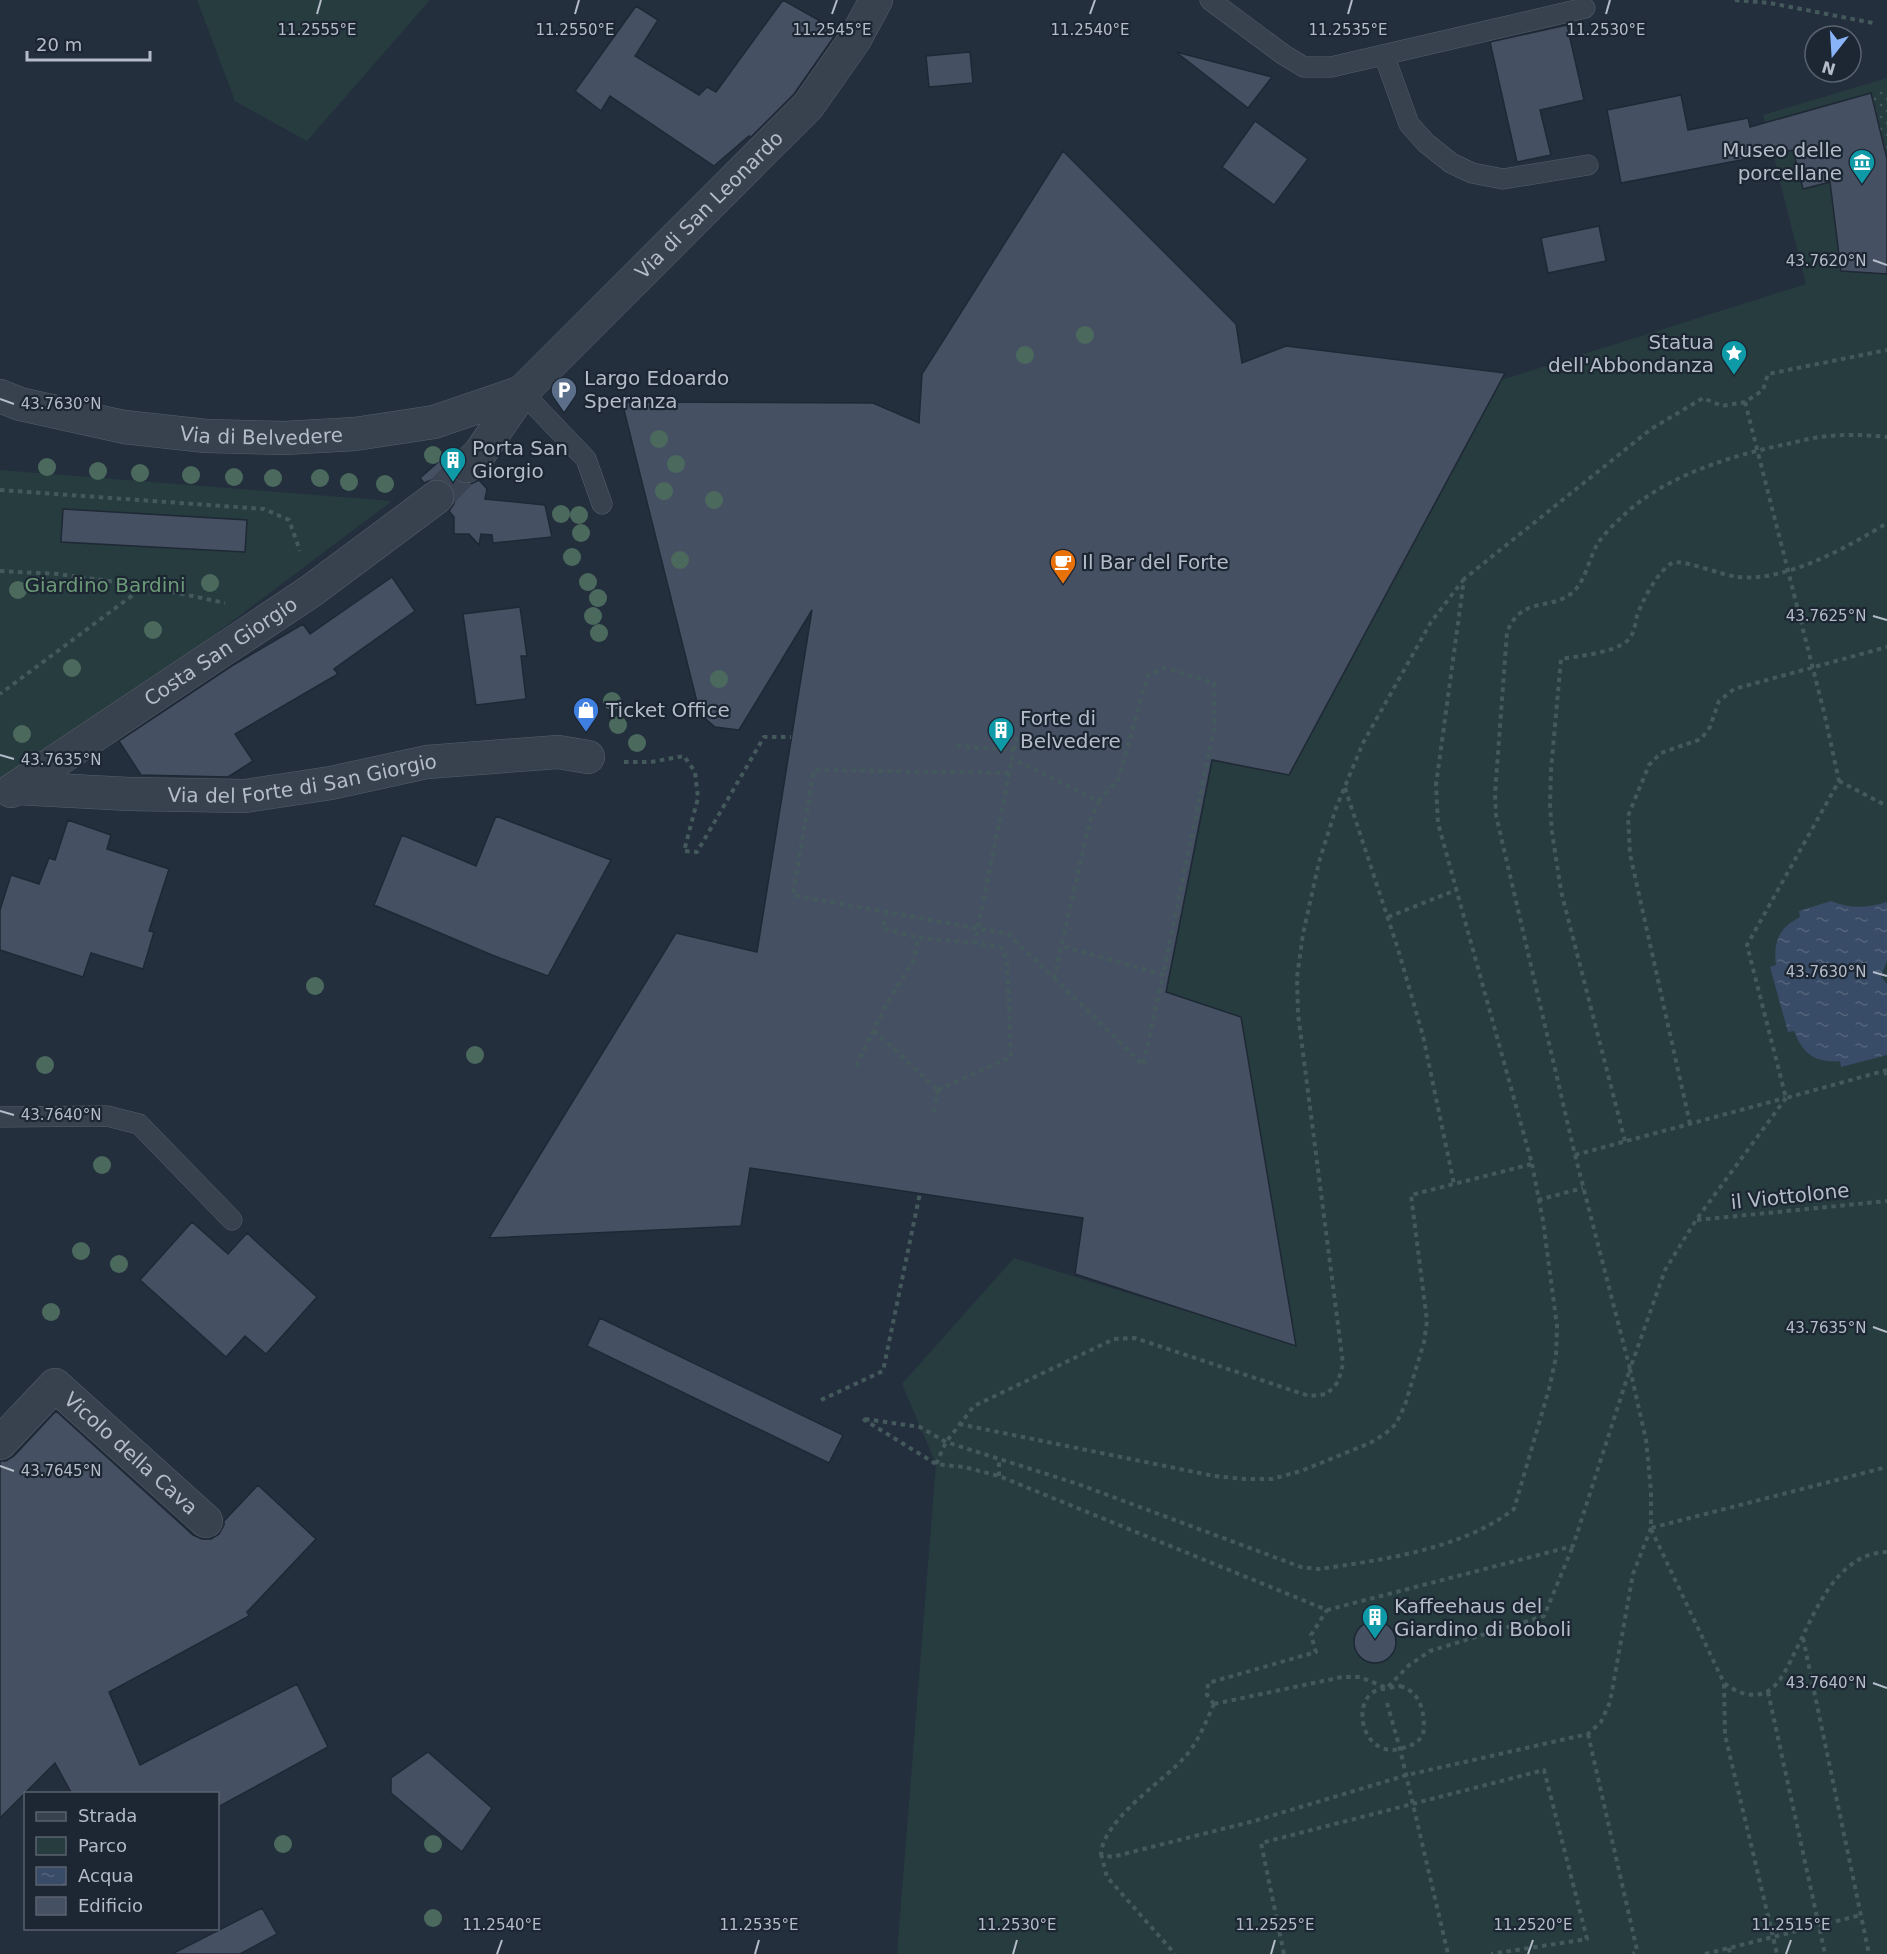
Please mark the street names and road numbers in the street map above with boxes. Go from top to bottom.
street label: Via di San Leonardo [630,126,788,284]
street label: Via di Belvedere [179,421,343,450]
street label: Costa San Giorgio [140,592,302,711]
street label: Via del Forte di San Giorgio [167,749,438,808]
street label: il Viottolone [1729,1178,1851,1214]
street label: Vicolo della Cava [59,1387,203,1520]

